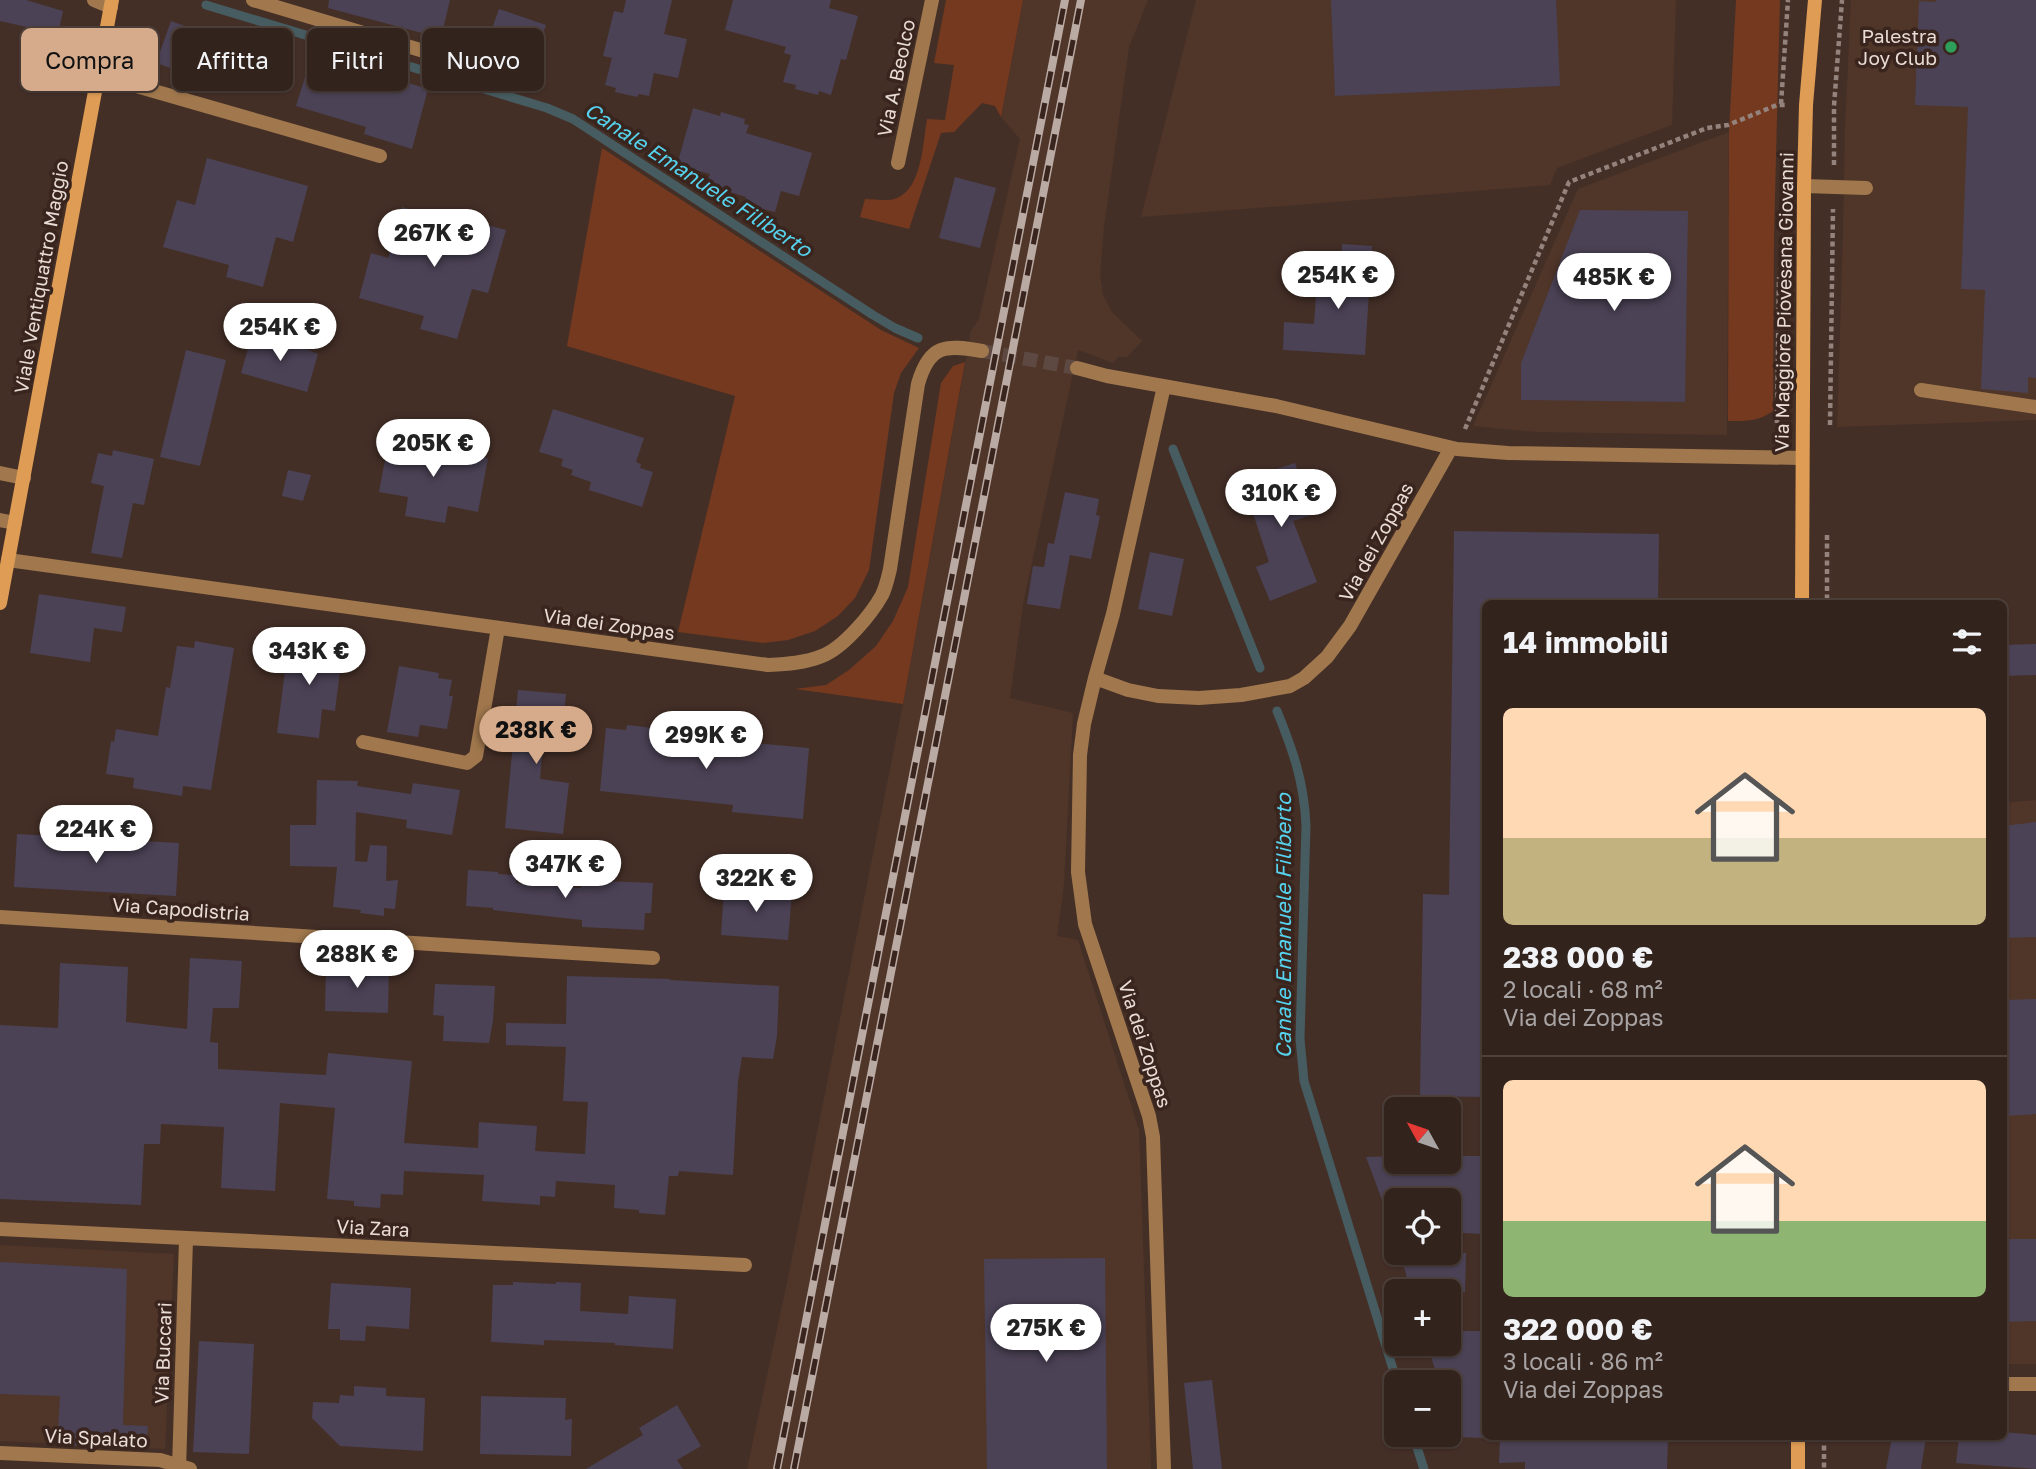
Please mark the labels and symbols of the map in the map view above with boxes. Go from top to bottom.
street label: Via A. Beolco [872,17,919,139]
place label: Palestra Joy Club [1858,24,1937,69]
marker: Palestra Joy Club [1943,39,1959,55]
water label: Canale Emanuele Filiberto [580,96,818,263]
street label: Via Maggiore Piovesana Giovanni [1769,152,1798,452]
street label: Viale Ventiquattro Maggio [9,159,72,395]
pin: 267K € [377,210,491,269]
pin: 254K € [1281,252,1395,311]
pin: 485K € [1557,254,1671,313]
pin: 254K € [223,304,337,363]
pin: 205K € [376,420,490,479]
pin: 310K € [1224,470,1338,529]
street label: Via dei Zoppas [1333,478,1418,605]
street label: Via dei Zoppas [542,603,676,644]
pin: 343K € [252,628,366,687]
pin: 238K € [479,706,593,766]
pin: 299K € [649,712,763,771]
water label: Canale Emanuele Filiberto [1270,792,1296,1059]
pin: 224K € [39,806,153,865]
pin: 347K € [508,841,622,900]
pin: 322K € [699,855,813,914]
street label: Via Capodistria [112,892,251,925]
pin: 288K € [300,930,414,990]
street label: Via dei Zoppas [1114,977,1177,1110]
north arrow [1384,1097,1461,1174]
street label: Via Zara [336,1214,410,1241]
street label: Via Buccari [149,1302,176,1404]
pin: 275K € [989,1304,1103,1364]
street label: Via Spalato [44,1423,148,1452]

